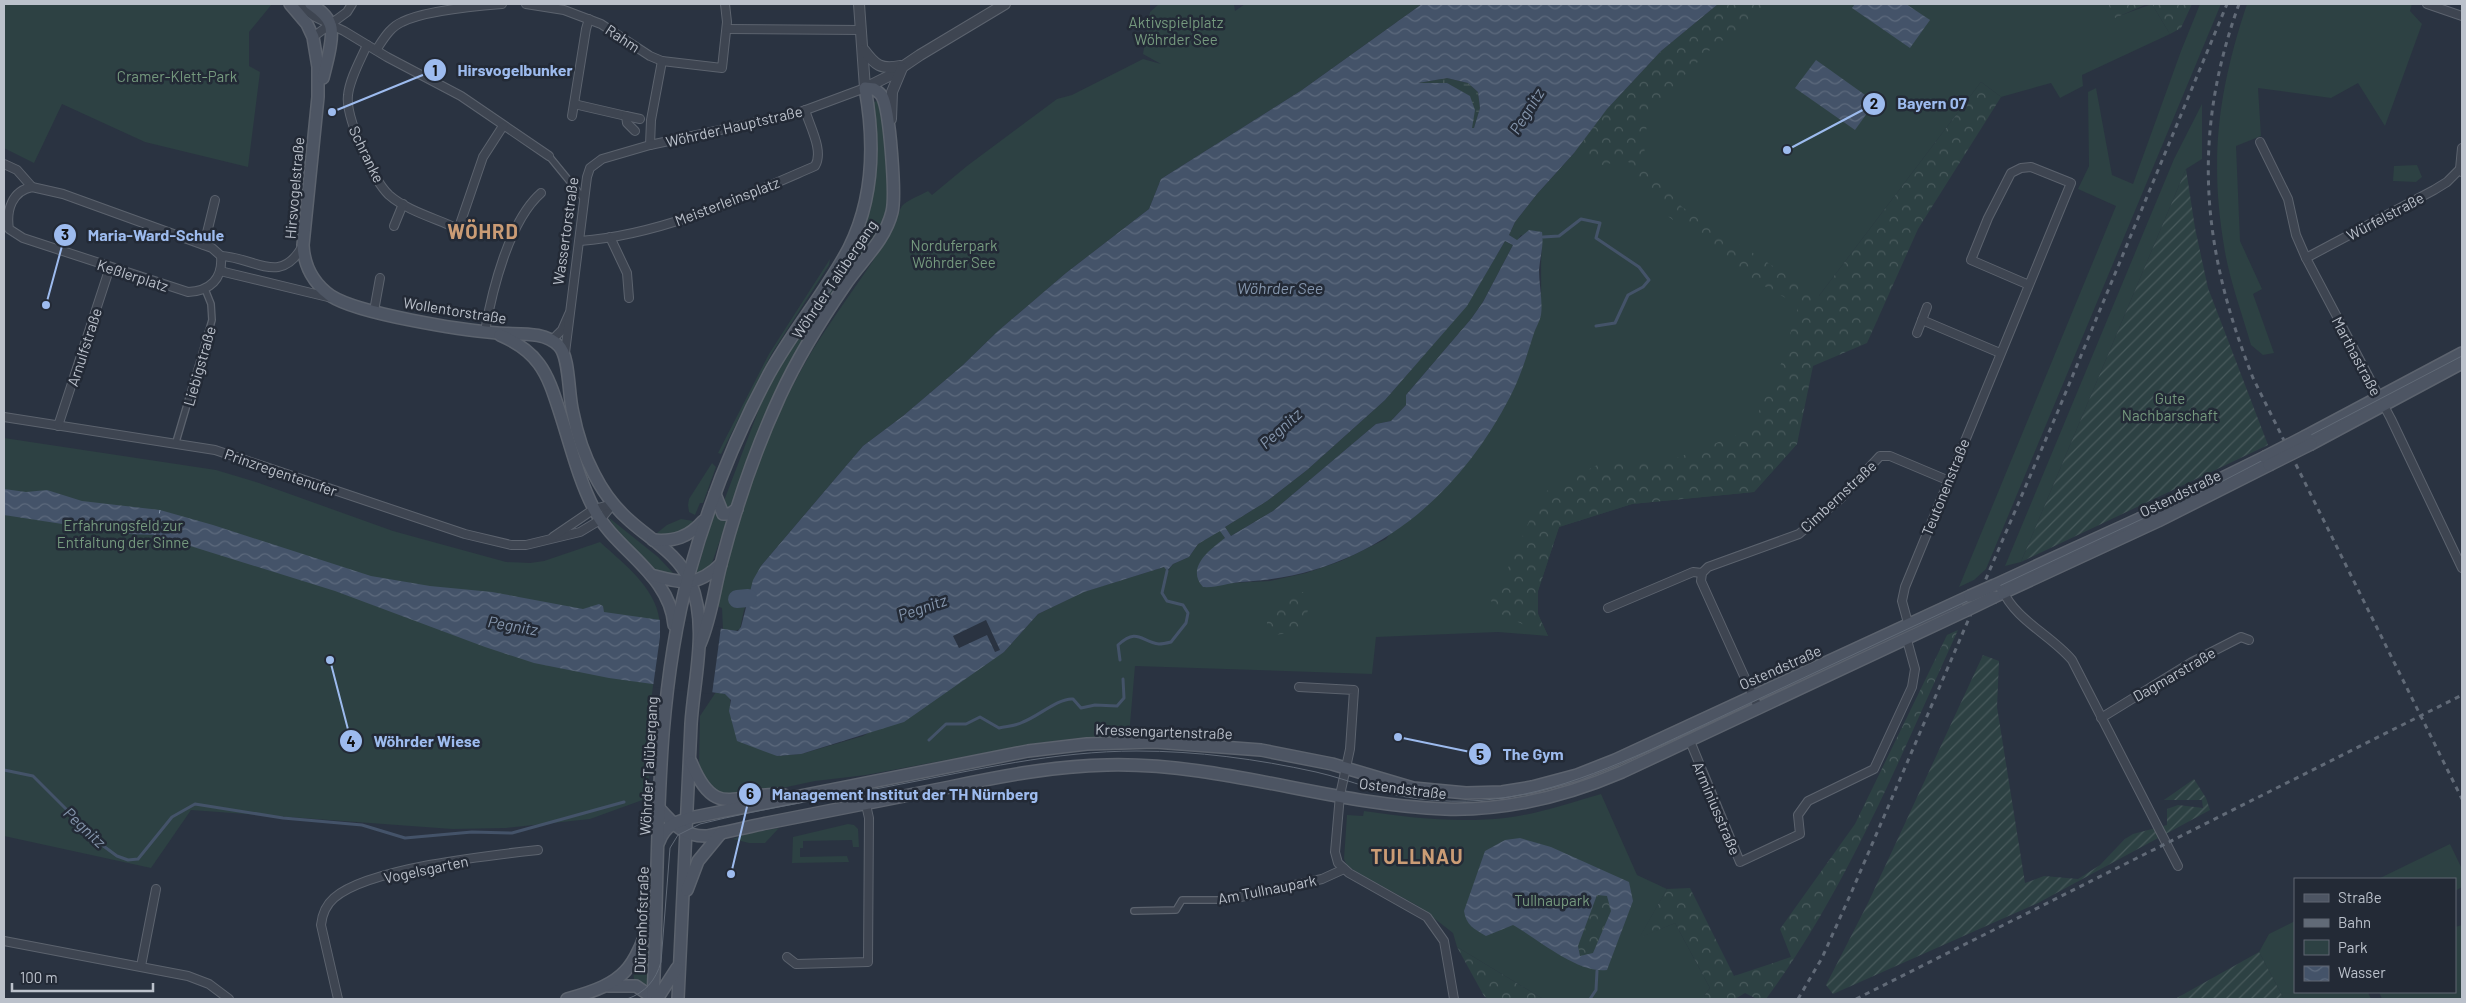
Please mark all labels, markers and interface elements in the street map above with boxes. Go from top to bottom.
park label: Aktivspielplatz Wöhrder See [1129,13,1224,48]
street label: Rahm [602,20,644,56]
callout: Hirsvogelbunker [422,55,582,86]
text: Hirsvogelbunker [457,60,573,79]
text: 1 [432,61,438,79]
park label: Cramer-Klett-Park [117,67,238,85]
water label: Pegnitz [1505,84,1548,137]
callout: Bayern 07 [1862,88,1976,119]
text: Bayern 07 [1897,93,1967,112]
text: 2 [1870,94,1878,112]
street label: Wöhrder Hauptstraße [664,101,804,151]
street label: Schranke [346,123,388,185]
street label: Hirsvogelstraße [281,136,307,240]
street label: Meisterleinsplatz [672,173,782,229]
street label: Wassertorstraße [549,176,581,286]
street label: Würfelstraße [2343,188,2427,244]
street label: Wöhrder Talübergang [788,216,880,342]
district label: WÖHRD [447,219,519,243]
callout: Maria-Ward-Schule [52,220,234,251]
text: 3 [61,225,69,243]
text: Maria-Ward-Schule [88,225,224,244]
park label: Norduferpark Wöhrder See [911,236,998,271]
street label: Keßlerplatz [95,255,171,295]
water label: Wöhrder See [1237,278,1323,297]
street label: Wollentorstraße [402,293,508,327]
street label: Arnulfstraße [63,306,105,388]
street label: Marthastraße [2329,313,2385,399]
street label: Liebigstraße [179,324,219,408]
park label: Gute Nachbarschaft [2122,389,2218,424]
water label: Pegnitz [1255,403,1306,452]
street label: Teutonenstraße [1917,436,1973,538]
street label: Prinzregentenufer [222,444,340,500]
street label: Cimbernstraße [1796,456,1880,536]
street label: Ostendstraße [2136,466,2224,520]
park label: Erfahrungsfeld zur Entfaltung der Sinne [57,516,189,551]
water label: Pegnitz [895,589,950,624]
water label: Pegnitz [487,611,541,639]
street label: Ostendstraße [1736,641,1824,693]
street label: Dagmarstraße [2129,643,2219,705]
street label: Wöhrder Talübergang [635,696,661,836]
street label: Kressengartenstraße [1095,720,1233,742]
callout: Wöhrder Wiese [339,726,491,757]
text: Wöhrder Wiese [373,731,481,750]
text: 4 [346,732,356,750]
callout: The Gym [1468,739,1574,770]
text: The Gym [1502,744,1564,763]
text: 5 [1476,745,1484,763]
street label: Arminiusstraße [1689,759,1745,857]
street label: Ostendstraße [1358,774,1448,802]
callout: Management Institut der TH Nürnberg [737,779,1049,810]
text: 6 [746,784,754,802]
text: Management Institut der TH Nürnberg [772,784,1038,803]
water label: Pegnitz [60,803,111,852]
district label: TULLNAU [1370,844,1464,868]
street label: Vogelsgarten [382,851,470,887]
street label: Dürrenhofstraße [630,866,652,974]
street label: Am Tullnaupark [1216,871,1318,907]
legend [2294,878,2456,993]
text: Straße [2338,888,2382,906]
park label: Tullnaupark [1514,891,1590,909]
text: Bahn [2338,913,2371,931]
text: Park [2338,938,2368,956]
scale bar [12,960,154,992]
text: Wasser [2338,963,2386,981]
text: 100 m [20,968,58,986]

